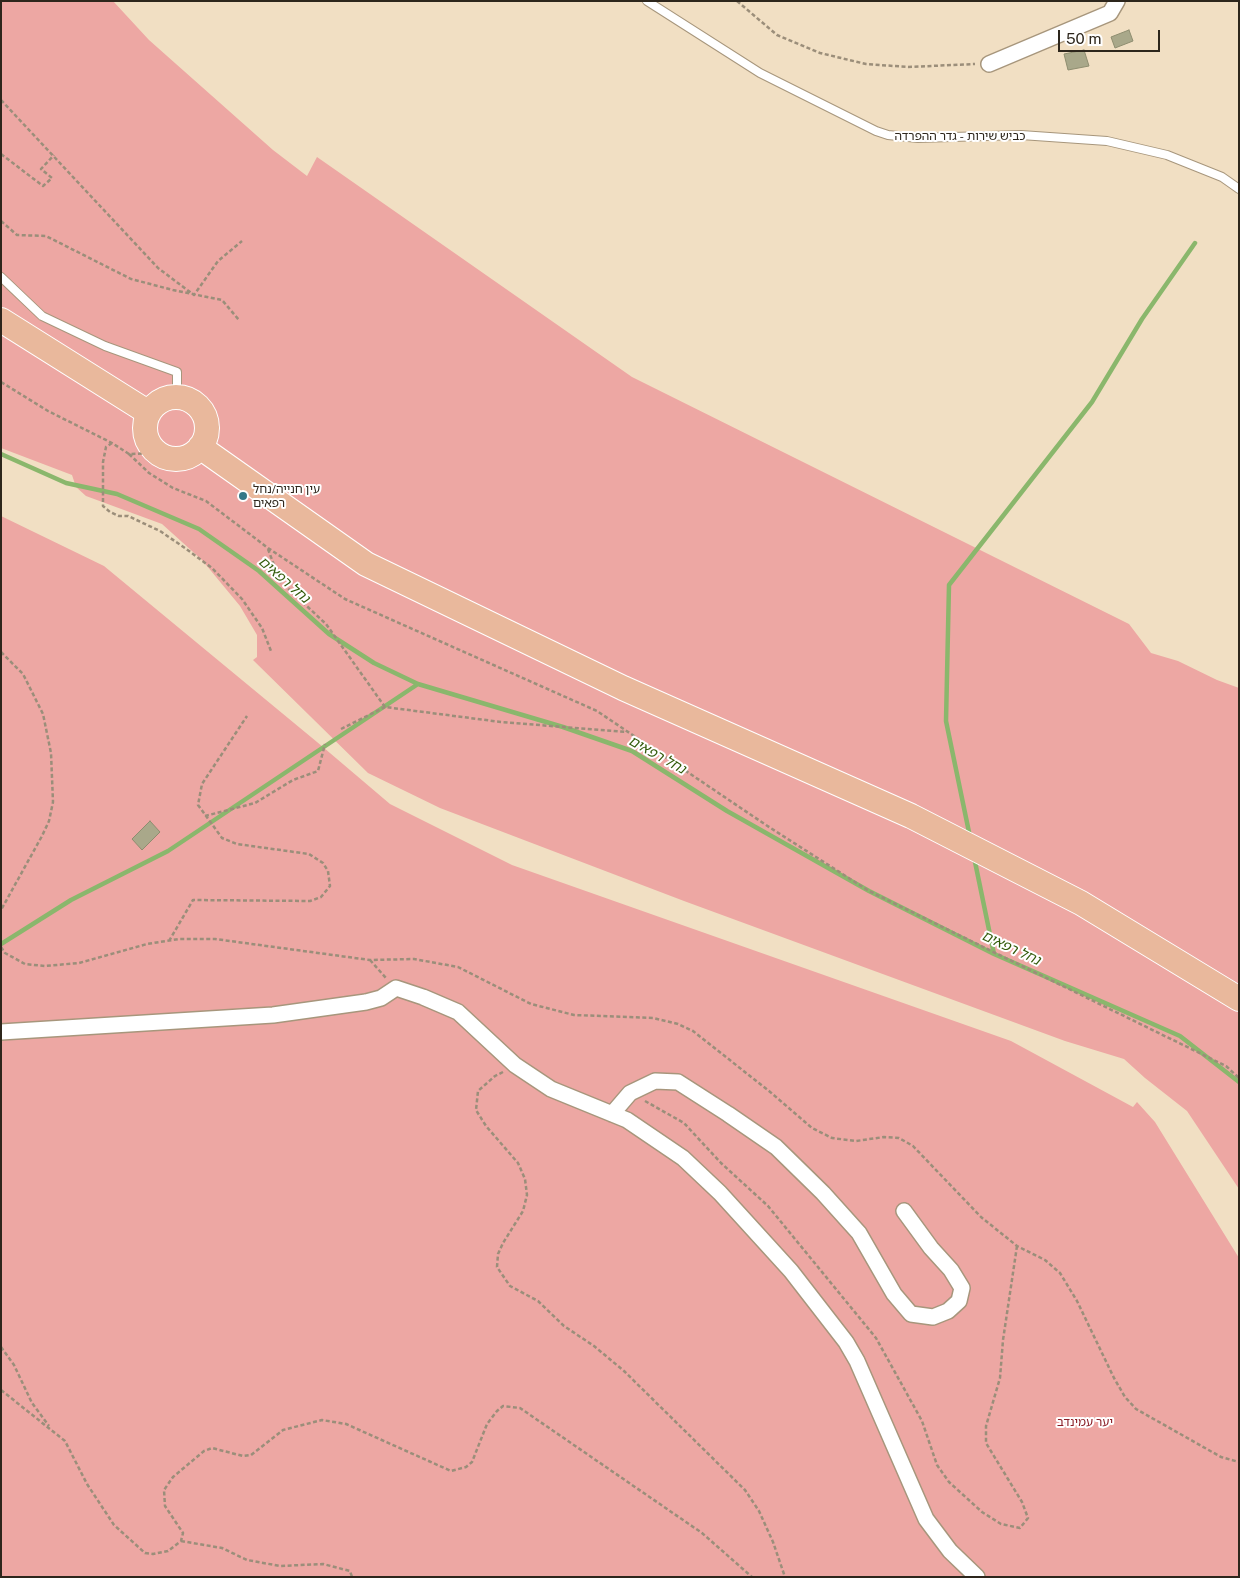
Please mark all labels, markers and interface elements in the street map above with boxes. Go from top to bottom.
scale bar [1060,20,1162,52]
text: 50 m [1066,30,1101,47]
street label: כביש שירות - גדר ההפרדה [895,129,1025,143]
place label: עין חנייה/נחל רפאים [253,482,320,510]
marker: עין חנייה/נחל רפאים [237,490,249,502]
water label: נחל רפאים [255,553,313,607]
water label: נחל רפאים [626,732,688,778]
water label: נחל רפאים [979,927,1043,969]
park label: יער עמינדב [1057,1415,1113,1429]

